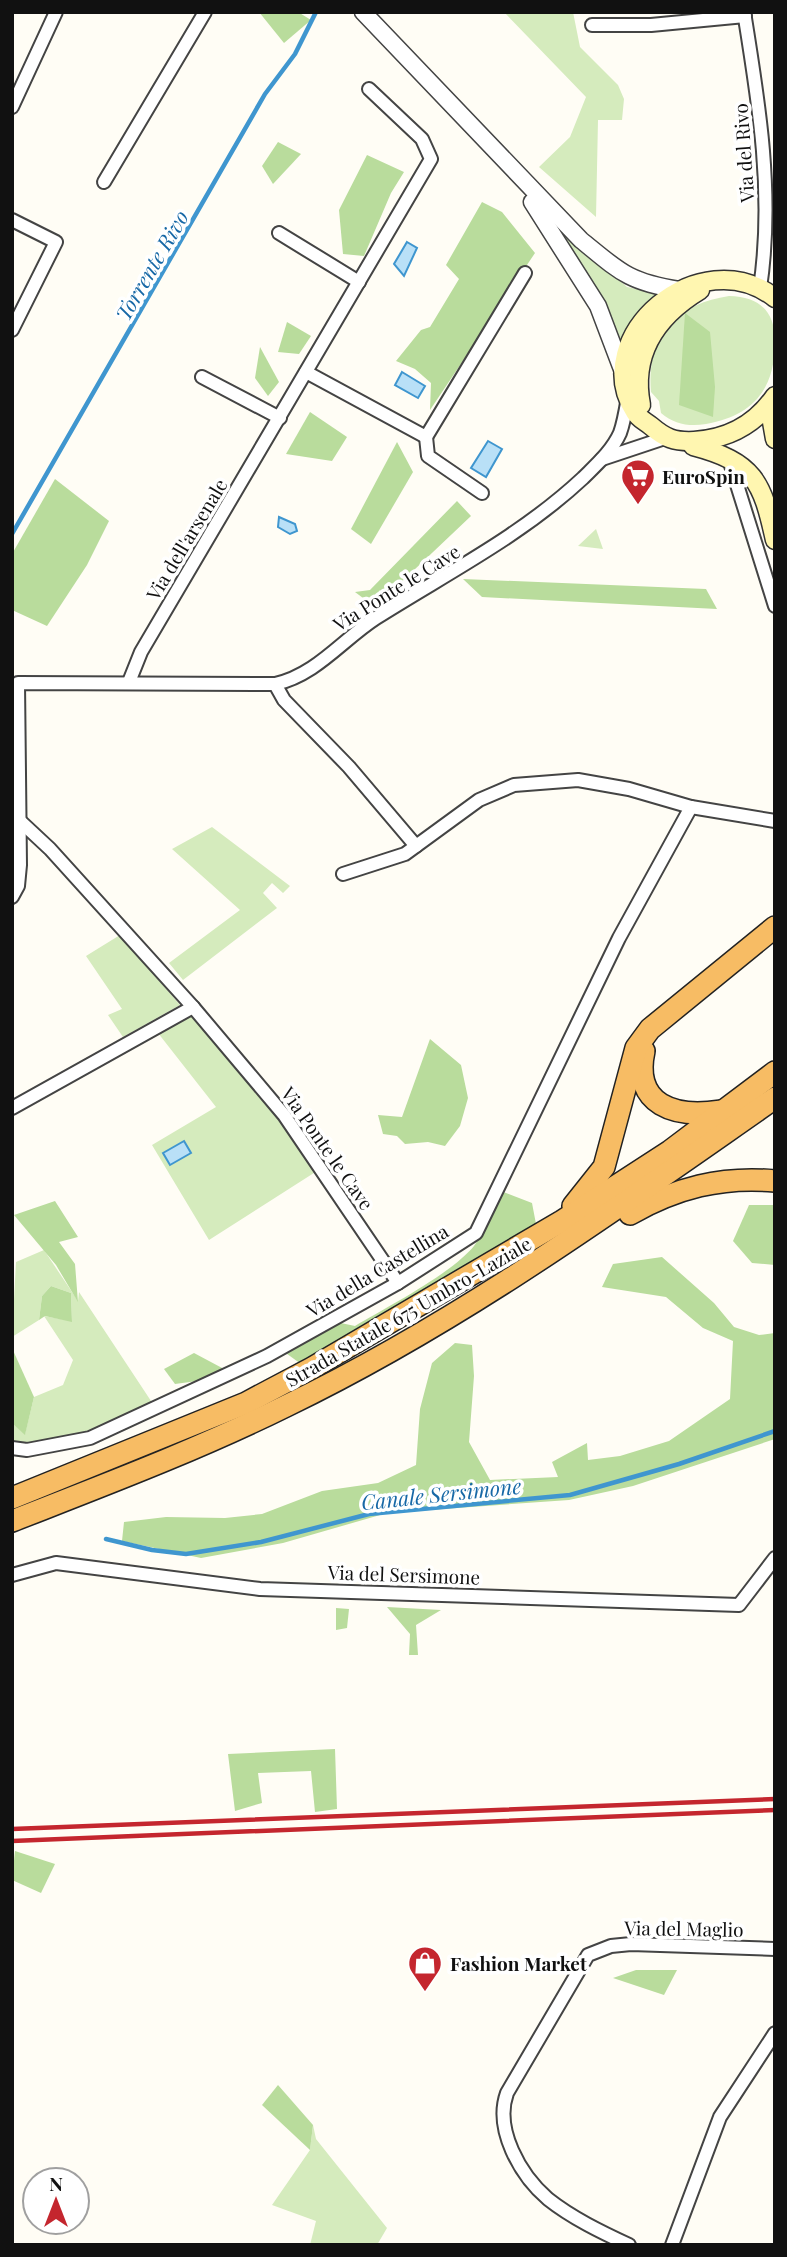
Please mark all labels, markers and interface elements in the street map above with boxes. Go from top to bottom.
street label: Via del Rivo [727,103,759,204]
water label: Torrente Rivo [108,205,194,325]
supermarket icon: EuroSpin [619,457,657,506]
place label: EuroSpin [662,463,745,489]
street label: Via dell'arsenale [139,473,233,606]
street label: Via Ponte le Cave [327,538,464,637]
street label: Via Ponte le Cave [275,1080,380,1215]
street label: Via della Castellina [300,1217,453,1323]
street label: Strada Statale 675 Umbro-Laziale [280,1230,536,1392]
water label: Canale Sersimone [360,1471,522,1515]
street label: Via del Sersimone [326,1558,481,1590]
street label: Via del Maglio [623,1914,744,1942]
shop icon: Fashion Market [406,1944,444,1993]
place label: Fashion Market [450,1950,587,1976]
north arrow [21,2166,91,2236]
text: N [49,2170,63,2196]

